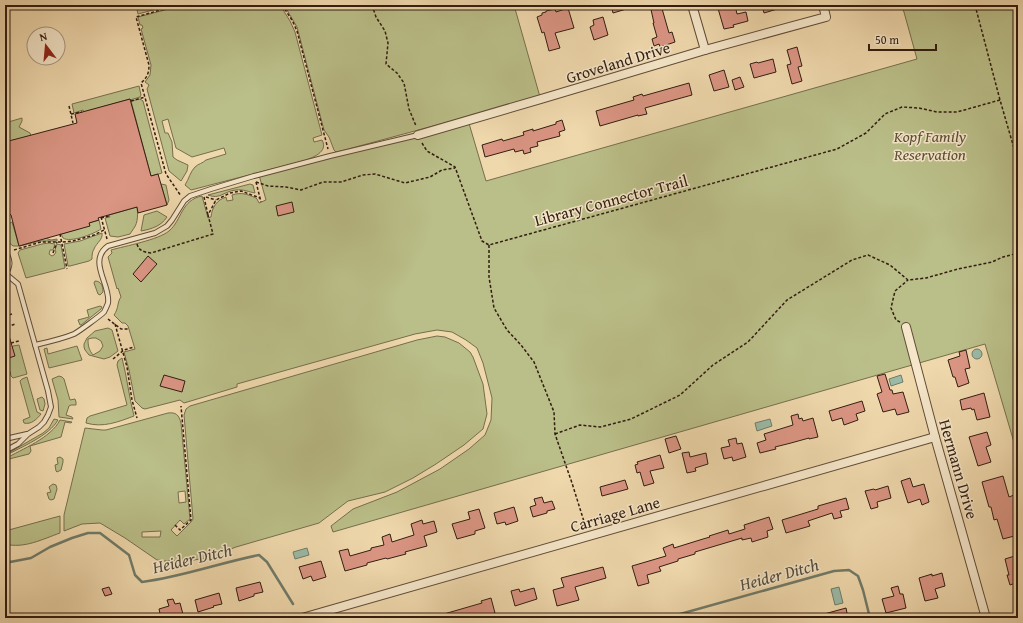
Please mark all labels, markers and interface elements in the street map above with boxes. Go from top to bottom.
north arrow [26,26,66,66]
scale bar [869,26,936,52]
text: N [38,28,50,45]
text: 50 m [875,31,899,48]
street label: Groveland Drive [563,35,673,89]
park label: Kopf Family Reservation [893,124,967,166]
street label: Library Connector Trail [532,168,691,232]
street label: Hermann Drive [933,416,985,522]
street label: Carriage Lane [567,490,663,538]
water label: Heider Ditch [149,537,235,580]
water label: Heider Ditch [736,551,822,597]

